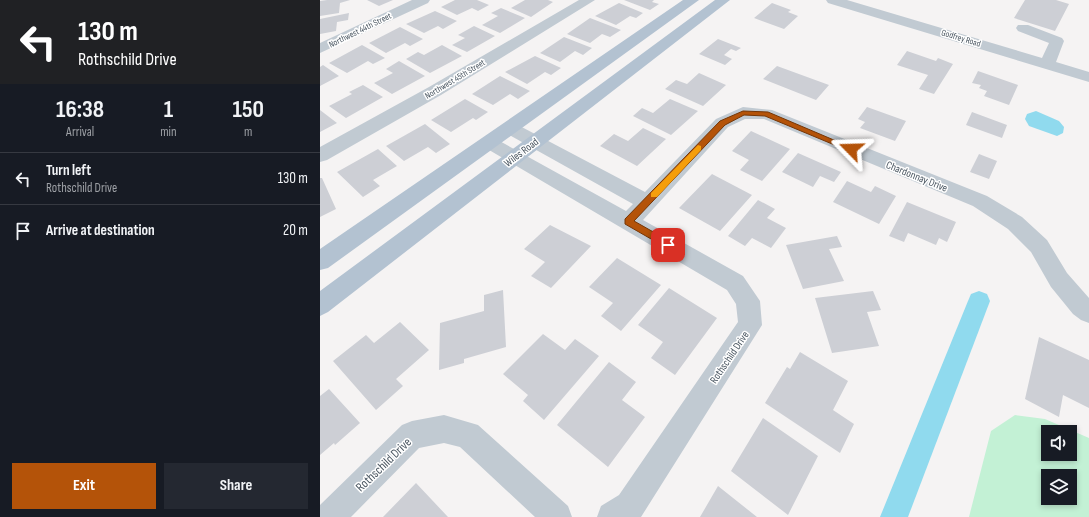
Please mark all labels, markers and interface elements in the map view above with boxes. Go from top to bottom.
street label: Northwest 44th Street [327,10,394,50]
text: 130 m [78,15,138,48]
icon: left [12,16,64,68]
street label: Godfrey Road [940,27,982,50]
text: Rothschild Drive [78,49,177,70]
street label: Northwest 45th Street [423,57,487,102]
text: 16:38 [56,95,104,124]
text: 1 [164,95,173,124]
text: 150 [233,95,264,124]
text: Arrival [66,124,94,140]
text: min [160,124,177,140]
text: m [244,124,252,140]
position arrow [830,128,872,170]
street label: Wiles Road [502,135,541,170]
street label: Chardonnay Drive [884,158,949,195]
text: Turn left [46,161,91,180]
icon: left [12,168,34,190]
text: 130 m [278,169,308,188]
text: Rothschild Drive [46,180,117,196]
icon: arrive [12,220,34,242]
text: Arrive at destination [46,221,155,240]
text: 20 m [283,221,308,240]
pin [651,228,685,262]
icon: arrive [657,234,679,256]
street label: Rothschild Drive [707,329,752,386]
map controls [1041,425,1077,505]
button: sound [1041,425,1077,461]
street label: Rothschild Drive [353,434,415,495]
button: Exit [12,463,156,509]
button: Share [164,463,308,509]
button: layers [1041,469,1077,505]

